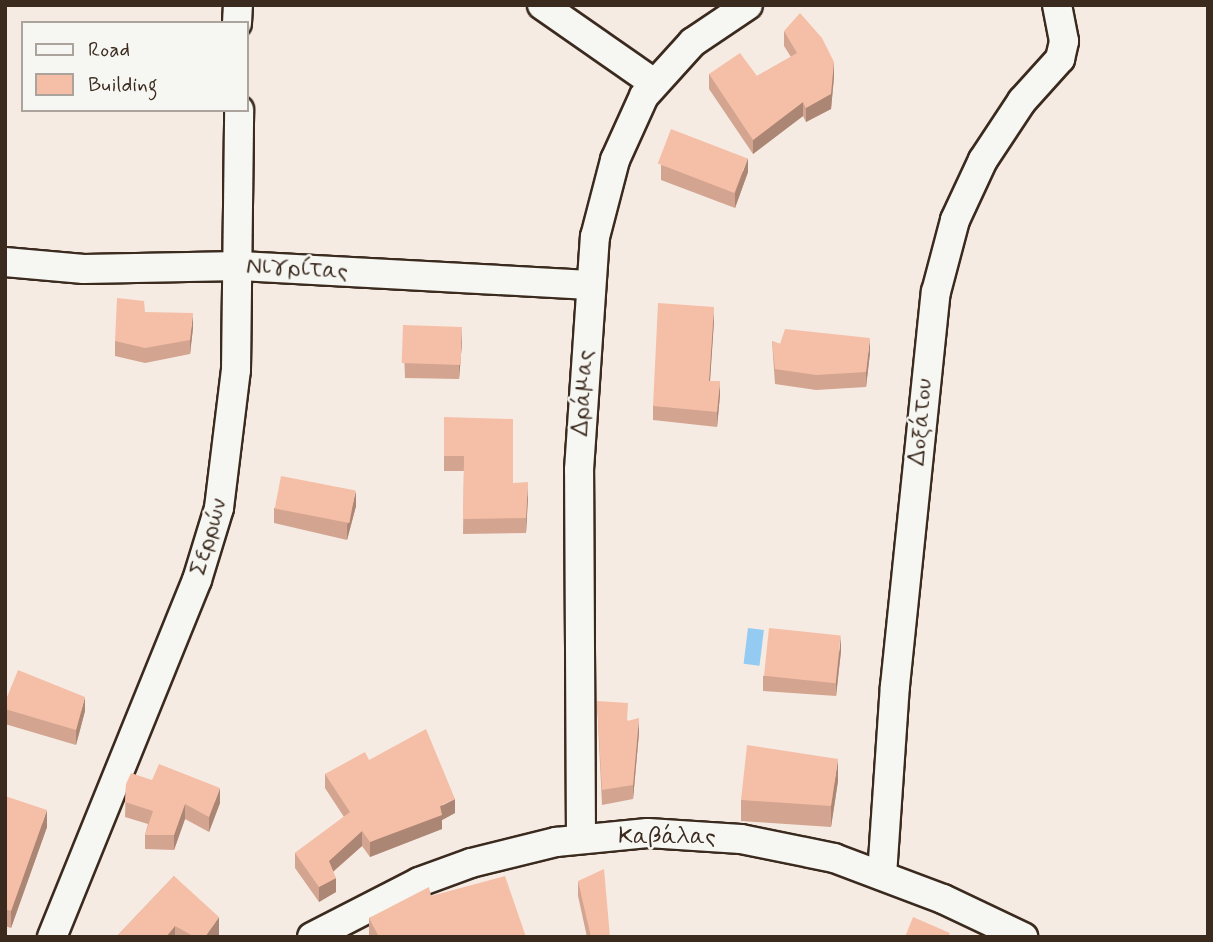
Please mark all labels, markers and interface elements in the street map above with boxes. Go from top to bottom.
legend [21,21,248,112]
text: Road [88,36,130,64]
text: Building [88,71,158,99]
street label: Νιγρίτας [245,252,349,286]
street label: Δράμας [566,349,600,437]
street label: Δοξάτου [903,377,939,467]
street label: Σερρών [184,495,234,579]
street label: Καβάλας [618,823,716,851]

